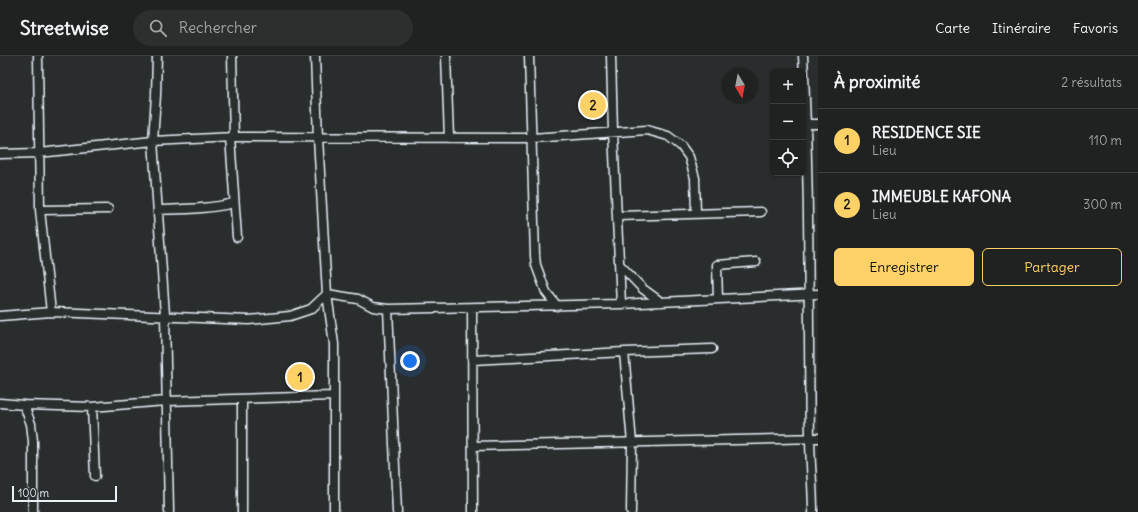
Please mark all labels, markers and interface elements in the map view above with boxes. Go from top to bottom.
search box [133,10,413,46]
text: Streetwise [20,16,109,40]
icon: search [147,17,169,39]
text: Rechercher [179,18,257,37]
text: Carte [935,19,970,37]
text: Itinéraire [992,19,1051,37]
text: Favoris [1073,19,1118,37]
north arrow [722,68,758,104]
map controls [770,68,806,176]
button: + [770,68,806,104]
text: À proximité [834,71,920,93]
text: 2 résultats [1061,74,1122,91]
pin: 2 [580,90,606,120]
button: − [770,104,806,140]
text: RESIDENCE SIE [872,123,981,142]
text: 1 [844,132,850,149]
text: 110 m [1089,132,1122,149]
button: locate [770,140,806,176]
text: Lieu [872,142,897,159]
text: IMMEUBLE KAFONA [872,187,1011,206]
text: 2 [843,196,851,213]
text: 300 m [1083,196,1122,213]
text: Lieu [872,206,897,223]
button: Enregistrer [834,248,974,286]
button: Partager [982,248,1122,286]
your location [400,351,420,371]
pin: 1 [287,362,313,392]
scale bar [12,484,117,503]
text: 100 m [18,486,49,500]

